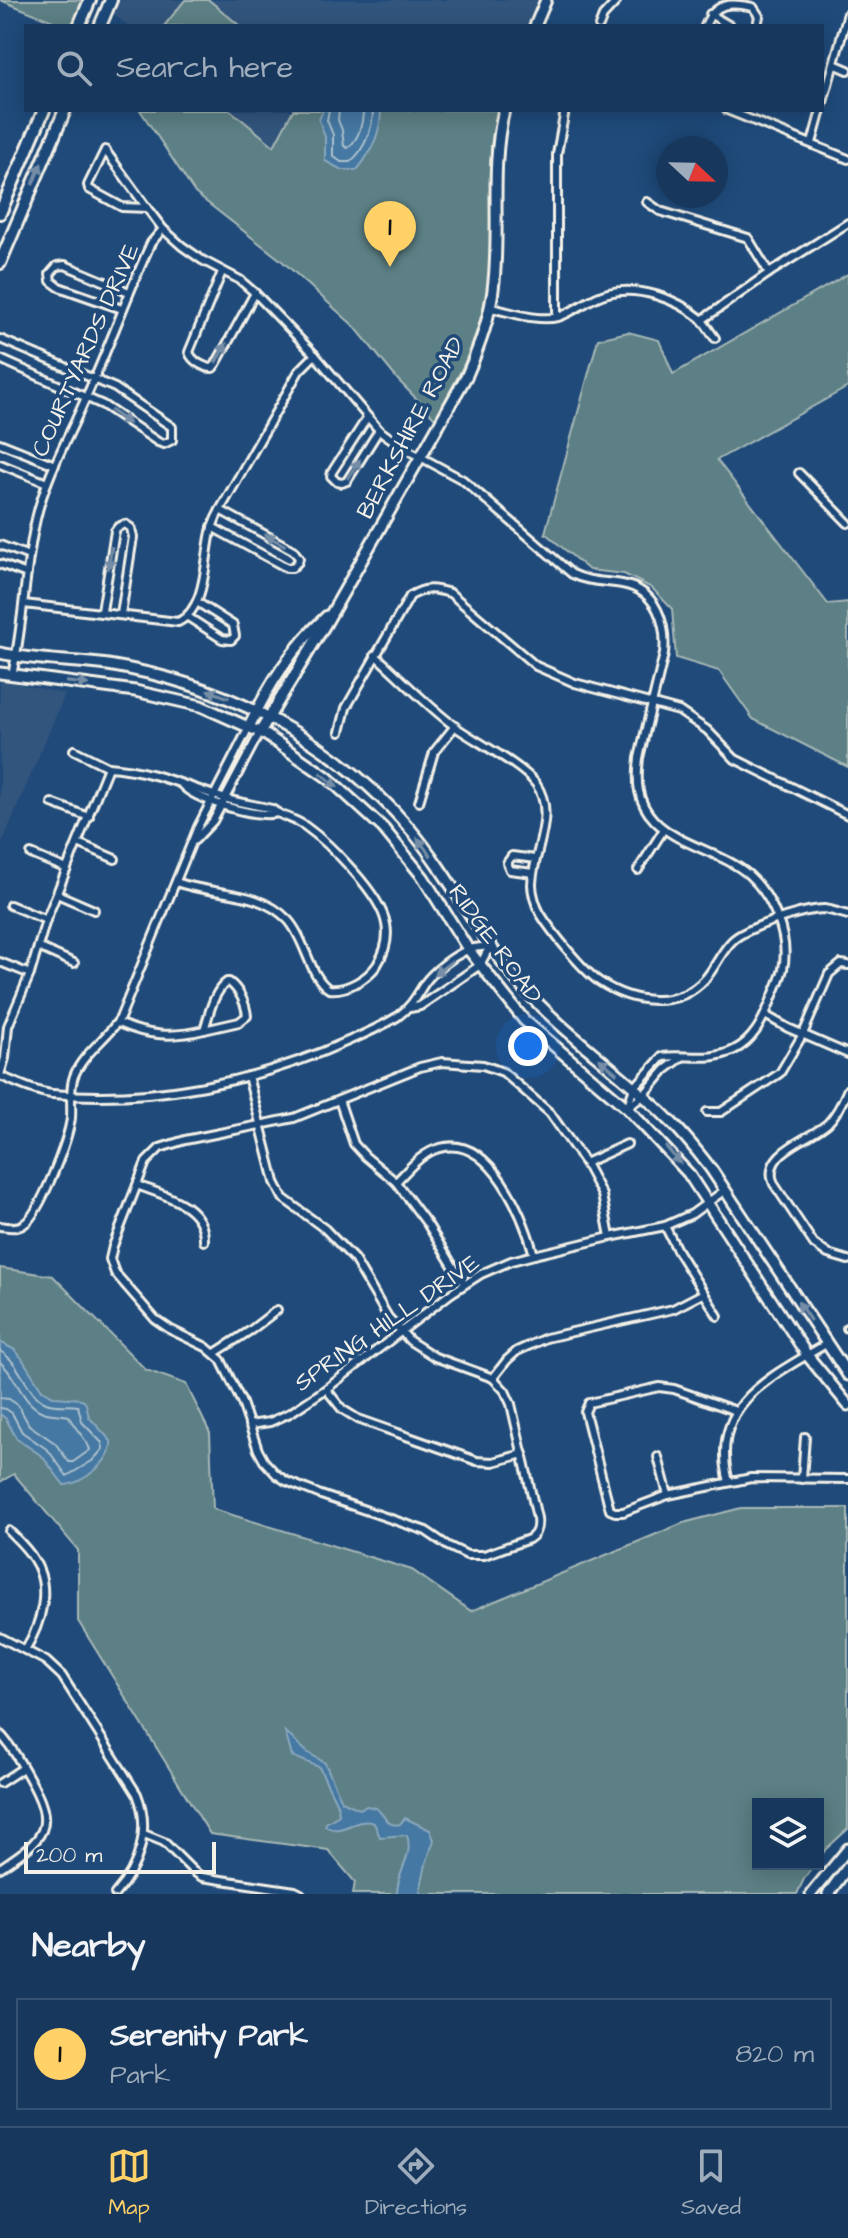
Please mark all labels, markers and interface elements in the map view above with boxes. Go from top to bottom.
search box [24,24,824,112]
icon: search [52,46,96,90]
text: Search here [116,47,293,89]
north arrow [656,136,728,208]
one-way arrow [31,163,44,186]
pin: 1 [364,201,416,267]
street label: COURTYARDS DRIVE [24,238,148,462]
street label: BERKSHIRE ROAD [349,331,473,525]
one-way arrow [214,342,228,364]
one-way arrow [110,409,131,424]
one-way arrow [347,459,362,480]
one-way arrow [264,533,286,547]
one-way arrow [104,546,116,571]
one-way arrow [65,677,90,690]
one-way arrow [206,687,230,700]
one-way arrow [319,771,339,788]
one-way arrow [417,836,432,857]
street label: RIDGE ROAD [440,877,550,1011]
one-way arrow [433,959,453,975]
your location [508,1026,548,1066]
one-way arrow [598,1058,618,1075]
one-way arrow [663,1146,681,1165]
street label: SPRING HILL DRIVE [287,1246,487,1400]
one-way arrow [797,1300,812,1321]
map controls [752,1798,824,1870]
button: layers [752,1798,824,1870]
scale bar [24,1838,216,1874]
text: 200 m [36,1840,102,1871]
text: Nearby [32,1922,146,1970]
text: Serenity Park [110,2015,308,2057]
text: 1 [58,2036,62,2072]
text: 820 m [735,2036,814,2072]
text: Park [110,2057,170,2093]
tab: Map [107,2144,151,2223]
tab: Directions [365,2144,467,2223]
tab: Saved [681,2144,741,2223]

